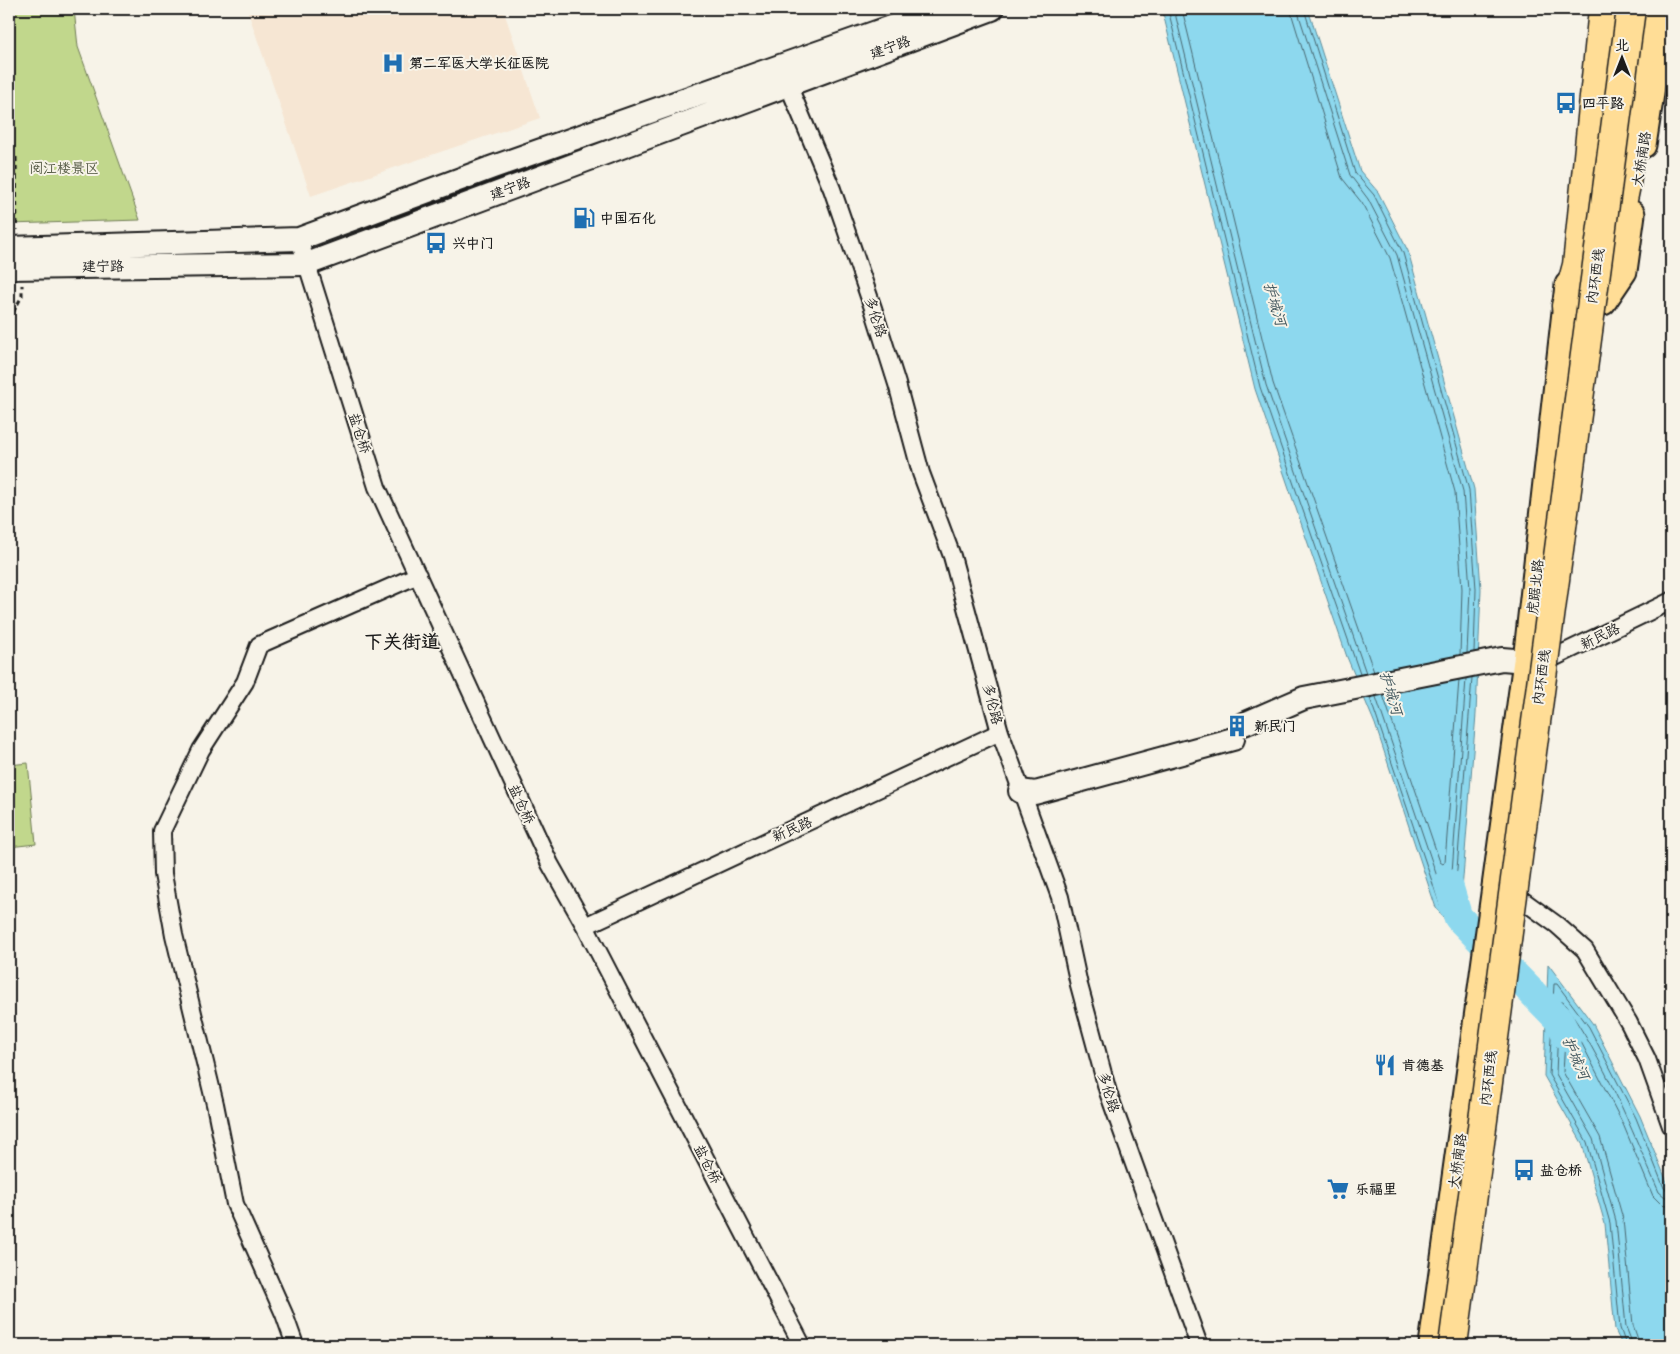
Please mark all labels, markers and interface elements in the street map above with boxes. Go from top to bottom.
street label: 建宁路 [867,30,913,63]
north arrow [1598,32,1648,82]
text: 北 [1615,35,1629,54]
hospital icon: 第二军医大学长征医院 [380,50,406,76]
place label: 第二军医大学长征医院 [409,53,549,72]
bus stop icon: 四平路 [1553,90,1579,116]
place label: 四平路 [1582,93,1624,112]
street label: 大桥南路 [1627,130,1654,188]
park label: 阅江楼景区 [29,158,99,177]
street label: 建宁路 [487,171,533,204]
fuel station icon: 中国石化 [571,205,597,231]
place label: 中国石化 [600,208,656,227]
bus stop icon: 兴中门 [423,230,449,256]
place label: 兴中门 [452,233,494,252]
street label: 内环西线 [1581,247,1608,305]
street label: 建宁路 [82,256,124,275]
water label: 护城河 [1260,279,1293,331]
street label: 多伦路 [861,294,892,340]
street label: 盐仓桥 [345,410,376,456]
street label: 虎踞北路 [1522,558,1547,616]
street label: 新民路 [1577,618,1623,653]
district label: 下关街道 [364,628,440,653]
street label: 内环西线 [1527,648,1554,706]
water label: 护城河 [1376,668,1409,720]
street label: 多伦路 [979,681,1008,727]
building icon: 新民门 [1224,713,1250,739]
place label: 新民门 [1254,716,1296,735]
street label: 盐仓桥 [505,781,540,827]
street label: 新民路 [769,811,815,846]
water label: 护城河 [1559,1033,1596,1085]
street label: 内环西线 [1475,1049,1500,1107]
restaurant icon: 肯德基 [1372,1052,1398,1078]
place label: 肯德基 [1402,1055,1444,1074]
street label: 多伦路 [1094,1069,1125,1115]
street label: 大桥南路 [1443,1132,1470,1190]
street label: 盐仓桥 [690,1141,726,1187]
bus stop icon: 盐仓桥 [1511,1157,1537,1183]
place label: 盐仓桥 [1540,1160,1582,1179]
supermarket icon: 乐福里 [1325,1176,1351,1202]
place label: 乐福里 [1355,1179,1397,1198]

